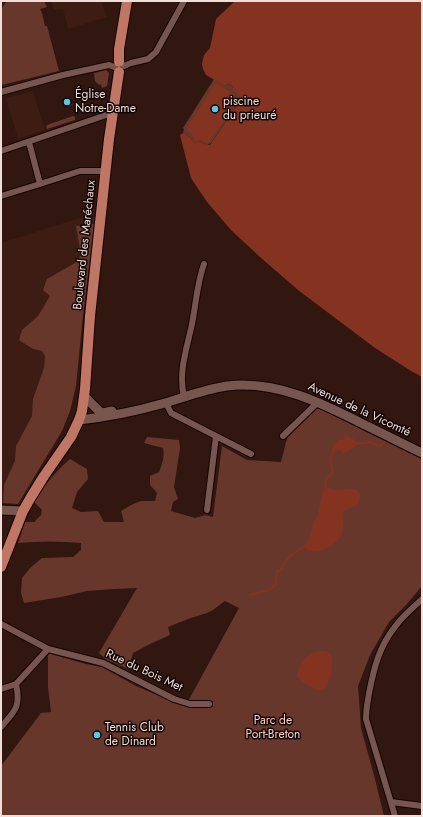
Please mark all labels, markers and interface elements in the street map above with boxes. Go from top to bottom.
place label: Église Notre-Dame [75,88,136,116]
place label: piscine du prieuré [223,95,276,123]
marker: Église Notre-Dame [62,97,72,107]
marker: piscine du prieuré [210,104,220,114]
street label: Boulevard des Maréchaux [71,180,99,310]
street label: Avenue de la Vicomté [305,380,413,440]
street label: Rue du Bois Met [103,647,185,695]
park label: Parc de Port-Breton [246,714,300,742]
place label: Tennis Club de Dinard [105,721,164,749]
marker: Tennis Club de Dinard [92,730,102,740]

